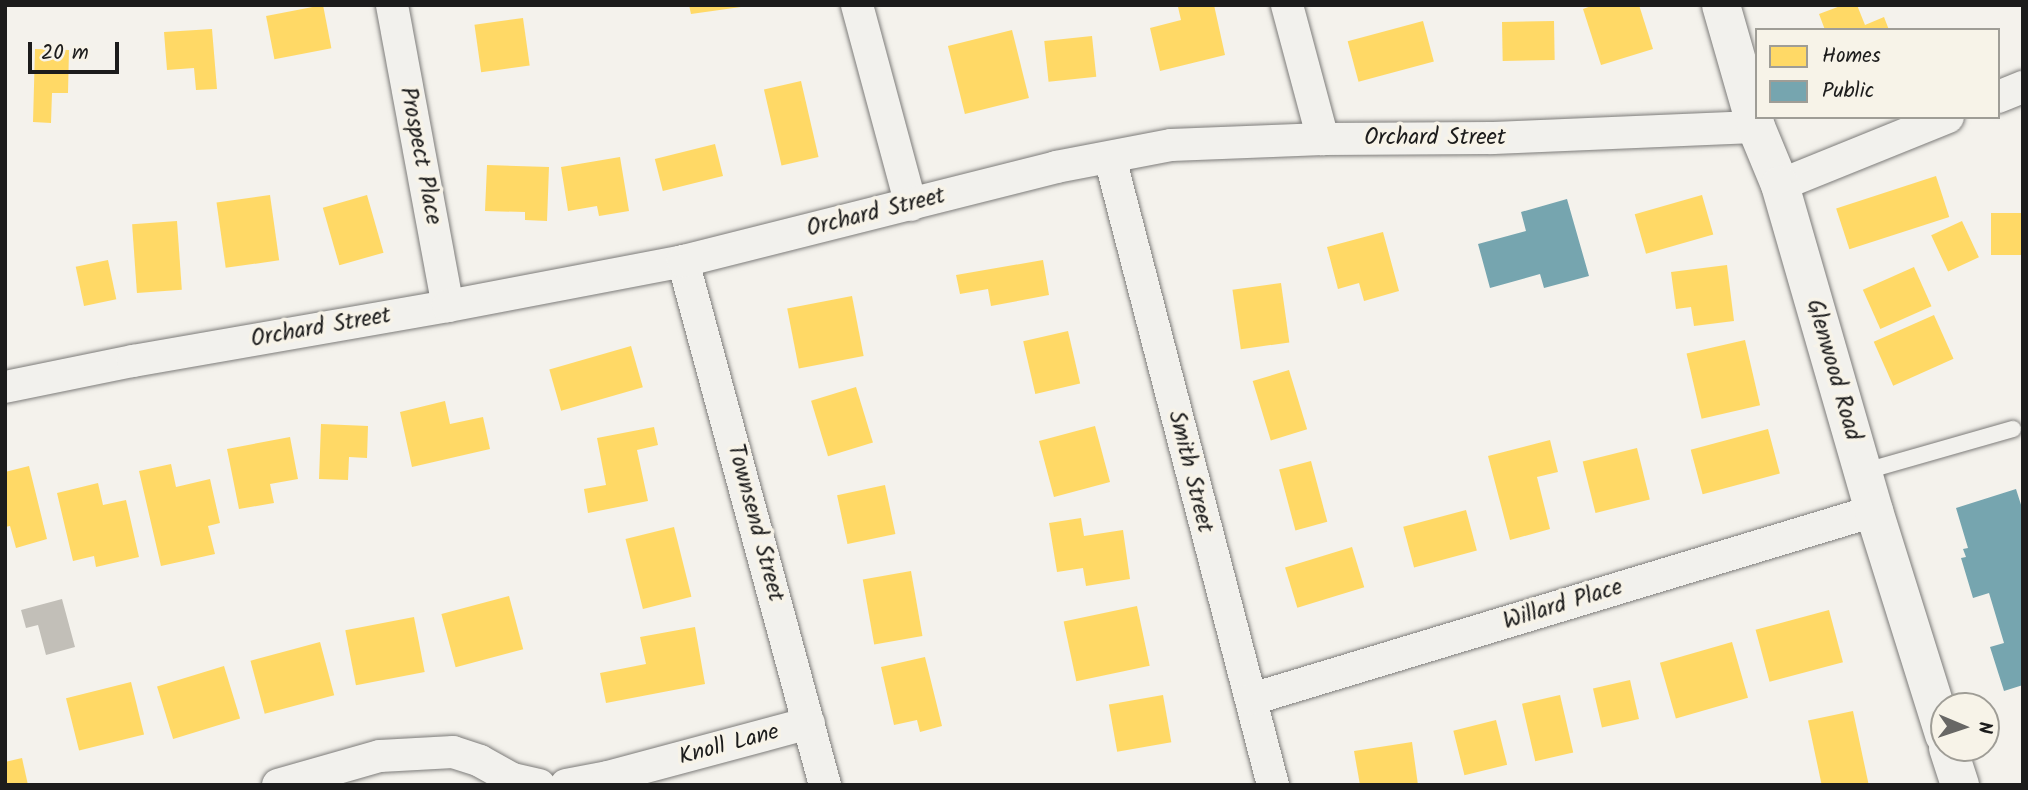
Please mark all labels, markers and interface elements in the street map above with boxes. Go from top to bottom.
scale bar [32,28,122,72]
legend [1755,28,2000,119]
text: 20 m [41,37,89,70]
text: Homes [1822,40,1881,73]
text: Public [1822,75,1874,108]
street label: Prospect Place [393,85,447,227]
street label: Orchard Street [1364,124,1506,152]
street label: Orchard Street [804,182,948,244]
street label: Glenwood Road [1800,296,1866,444]
street label: Orchard Street [249,302,393,354]
street label: Smith Street [1162,408,1218,536]
street label: Townsend Street [721,441,789,605]
street label: Willard Place [1500,574,1626,636]
north arrow [1930,692,2000,762]
street label: Knoll Lane [676,718,782,772]
text: N [1969,721,1999,734]

